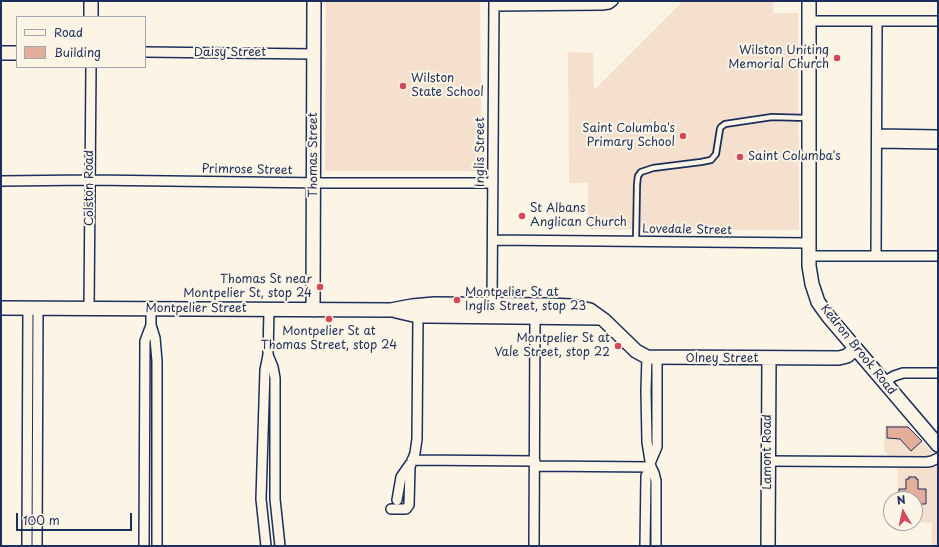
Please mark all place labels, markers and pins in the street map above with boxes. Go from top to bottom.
place label: Wilston Uniting Memorial Church [728,44,829,72]
marker: Wilston Uniting Memorial Church [832,53,842,63]
place label: Wilston State School [411,72,484,100]
marker: Wilston State School [398,81,408,91]
place label: Saint Columba's Primary School [582,122,675,150]
marker: Saint Columba's Primary School [678,131,688,141]
place label: Saint Columba's [748,150,841,164]
marker: Saint Columba's [735,152,745,162]
place label: St Albans Anglican Church [530,202,627,230]
marker: St Albans Anglican Church [517,211,527,221]
place label: Thomas St near Montpelier St, stop 24 [183,273,312,301]
marker: Thomas St near Montpelier St, stop 24 [315,282,325,292]
place label: Montpelier St at Inglis Street, stop 23 [465,286,586,314]
marker: Montpelier St at Inglis Street, stop 23 [452,295,462,305]
marker: Montpelier St at Thomas Street, stop 24 [324,314,334,324]
place label: Montpelier St at Thomas Street, stop 24 [261,325,397,353]
place label: Montpelier St at Vale Street, stop 22 [494,332,610,360]
marker: Montpelier St at Vale Street, stop 22 [613,341,623,351]

